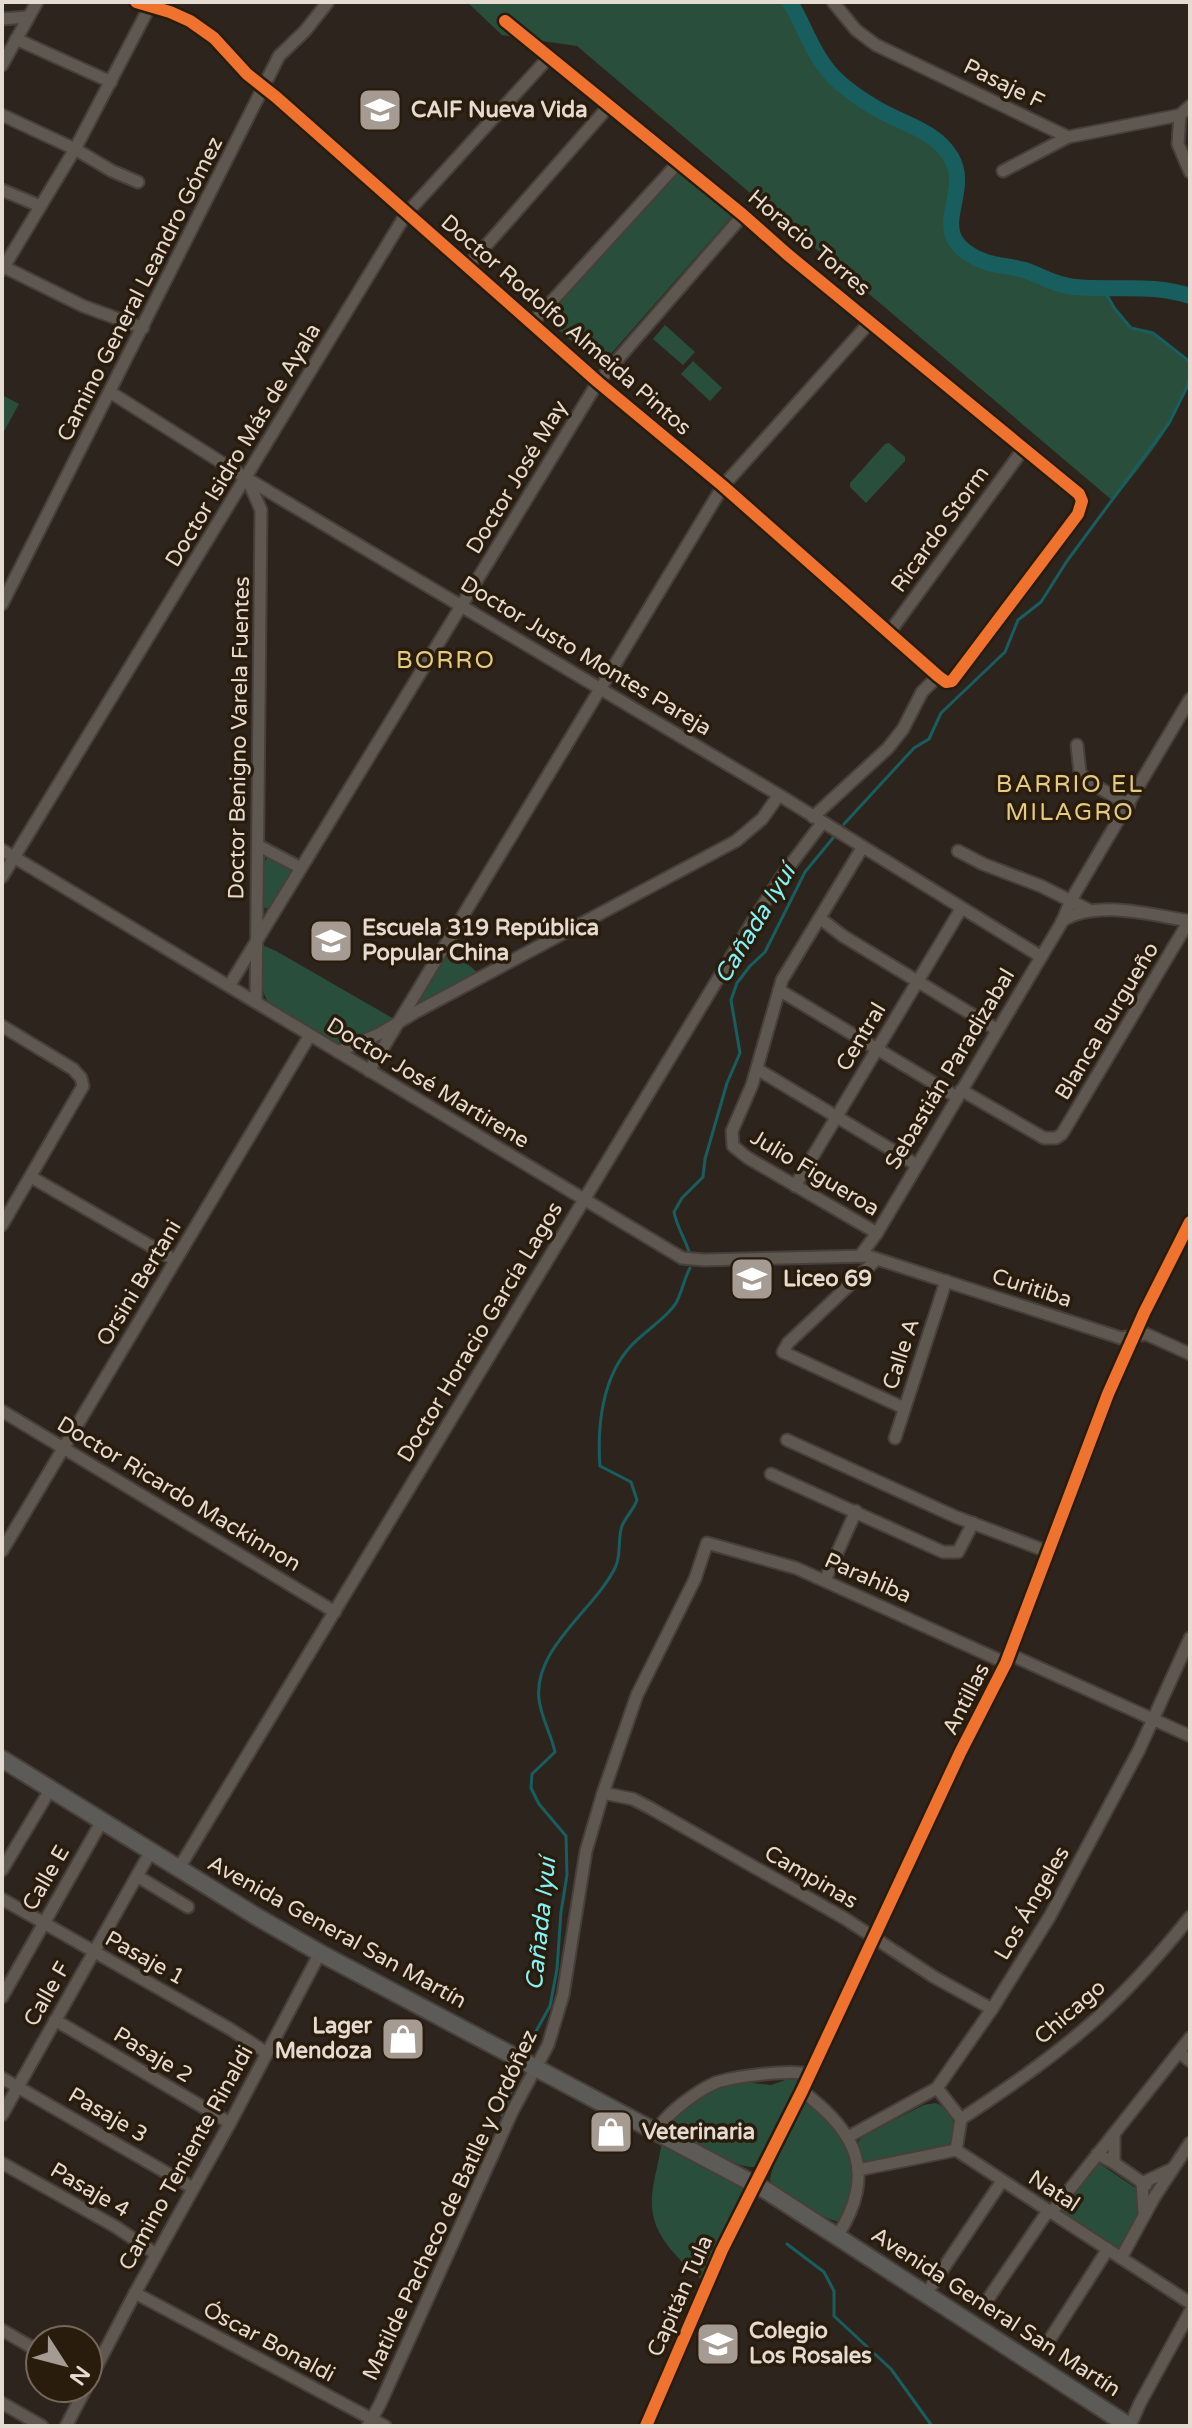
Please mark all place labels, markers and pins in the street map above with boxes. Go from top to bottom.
school or university icon: CAIF Nueva Vida [356,86,404,134]
place label: CAIF Nueva Vida [411,97,588,123]
place label: Escuela 319 República Popular China [362,915,599,966]
school or university icon: Escuela 319 República Popular China [307,917,355,965]
school or university icon: Liceo 69 [728,1255,776,1303]
place label: Liceo 69 [783,1266,872,1292]
place label: Lager Mendoza [275,2013,373,2064]
shop icon: Lager Mendoza [379,2015,427,2063]
shop icon: Veterinaria [587,2108,635,2156]
place label: Veterinaria [642,2119,755,2145]
place label: Colegio Los Rosales [749,2318,872,2369]
school or university icon: Colegio Los Rosales [694,2320,742,2368]

